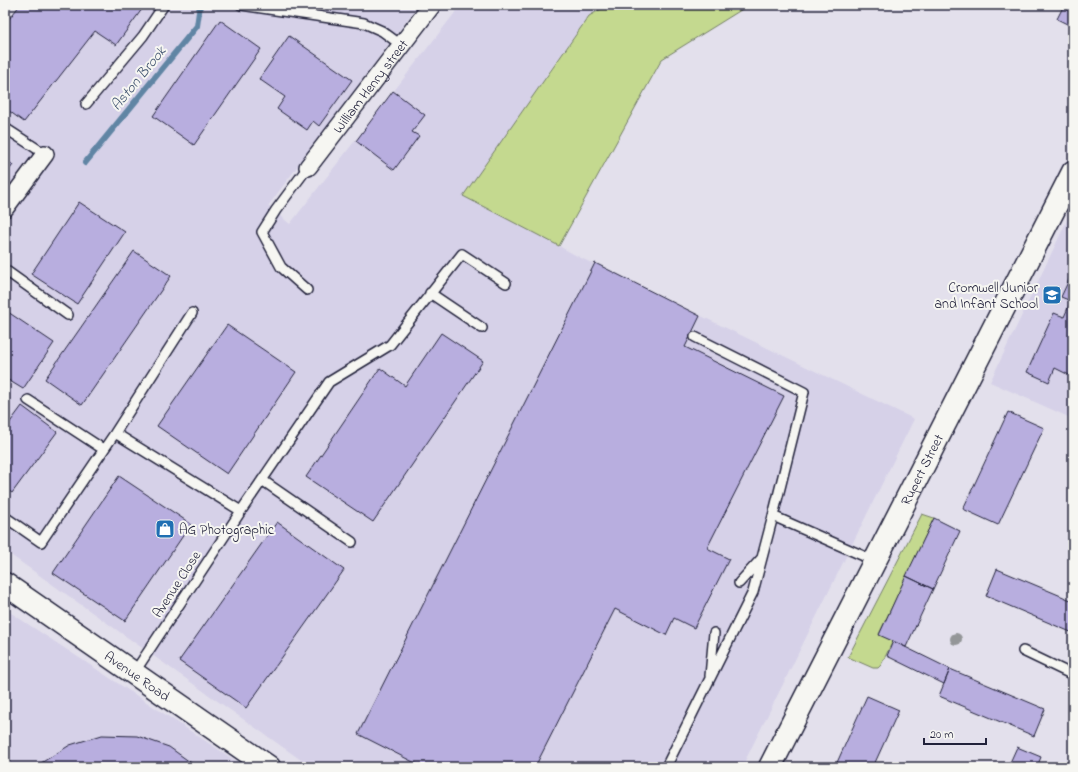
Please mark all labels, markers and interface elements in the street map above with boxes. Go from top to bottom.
street label: William Henry street [328,35,414,138]
water label: Aston Brook [106,41,173,116]
place label: Cromwell Junior and Infant School [934,278,1039,315]
school or university icon: Cromwell Junior and Infant School [1041,284,1063,306]
street label: Rupert Street [896,430,950,509]
shop icon: AG Photographic [154,518,176,540]
place label: AG Photographic [179,520,275,542]
street label: Avenue Close [148,547,207,622]
street label: Avenue Road [99,647,174,707]
scale bar [924,720,986,746]
text: 20 m [930,726,953,744]

